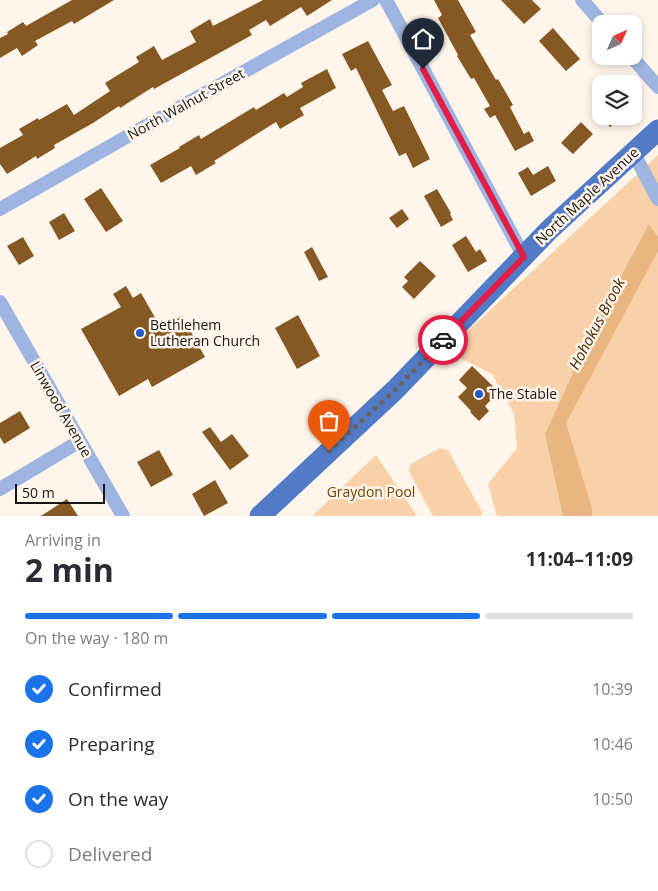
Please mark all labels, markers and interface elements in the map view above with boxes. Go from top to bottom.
north arrow [592,15,642,65]
map controls [592,15,642,125]
pin [402,18,444,69]
icon: home [409,25,437,53]
street label: North Walnut Street [124,63,248,144]
button: layers [592,75,642,125]
street label: North Maple Avenue [531,143,642,248]
water label: Hohokus Brook [564,274,629,373]
place label: Bethlehem Lutheran Church [150,315,260,350]
courier [418,315,468,365]
icon: car [429,326,457,354]
marker: Bethlehem Lutheran Church [134,327,146,339]
street label: Linwood Avenue [26,357,97,460]
place label: The Stable [489,384,557,403]
marker: The Stable [473,388,485,400]
pin [308,400,350,451]
icon: bag [315,407,343,435]
scale bar [15,481,105,504]
park label: Graydon Pool [327,482,415,501]
text: 50 m [22,483,55,502]
text: Arriving in [25,529,101,551]
text: 11:04–11:09 [526,546,633,572]
text: 2 min [25,548,114,591]
text: On the way · 180 m [25,627,168,649]
icon: check [25,675,53,703]
text: Confirmed [68,676,162,702]
text: 10:39 [592,678,633,700]
icon: check [25,730,53,758]
text: Preparing [68,731,155,757]
text: 10:46 [592,733,633,755]
icon: check [25,785,53,813]
text: On the way [68,786,168,812]
text: 10:50 [592,788,633,810]
text: Delivered [68,841,152,867]

